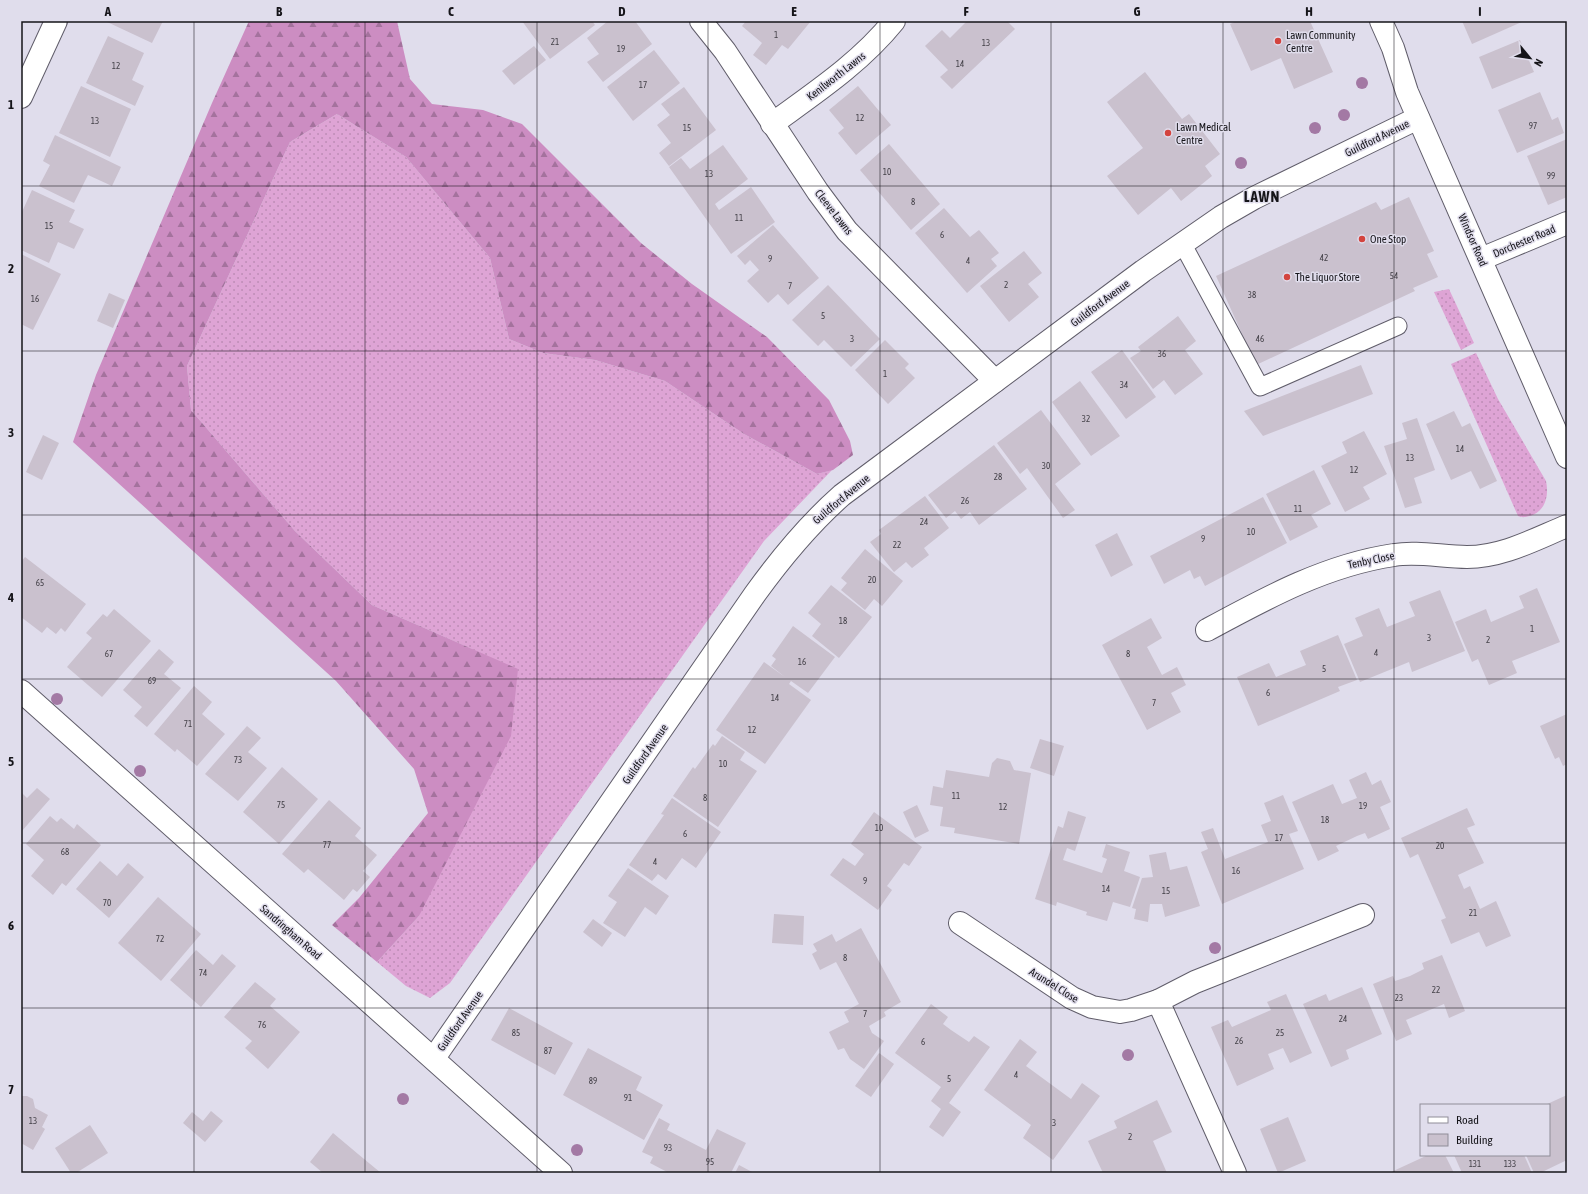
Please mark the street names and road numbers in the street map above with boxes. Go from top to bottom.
street label: Kenilworth Lawns [804,49,868,103]
street label: Guildford Avenue [1343,117,1411,159]
street label: Cleeve Lawns [813,187,855,237]
street label: Windsor Road [1456,212,1490,268]
street label: Dorchester Road [1491,222,1557,260]
street label: Guildford Avenue [1068,277,1132,329]
street label: Guildford Avenue [810,472,872,526]
street label: Tenby Close [1347,549,1395,571]
street label: Guildford Avenue [620,722,670,786]
street label: Sandringham Road [258,902,324,962]
street label: Arundel Close [1027,965,1081,1005]
street label: Guildford Avenue [435,989,485,1053]

